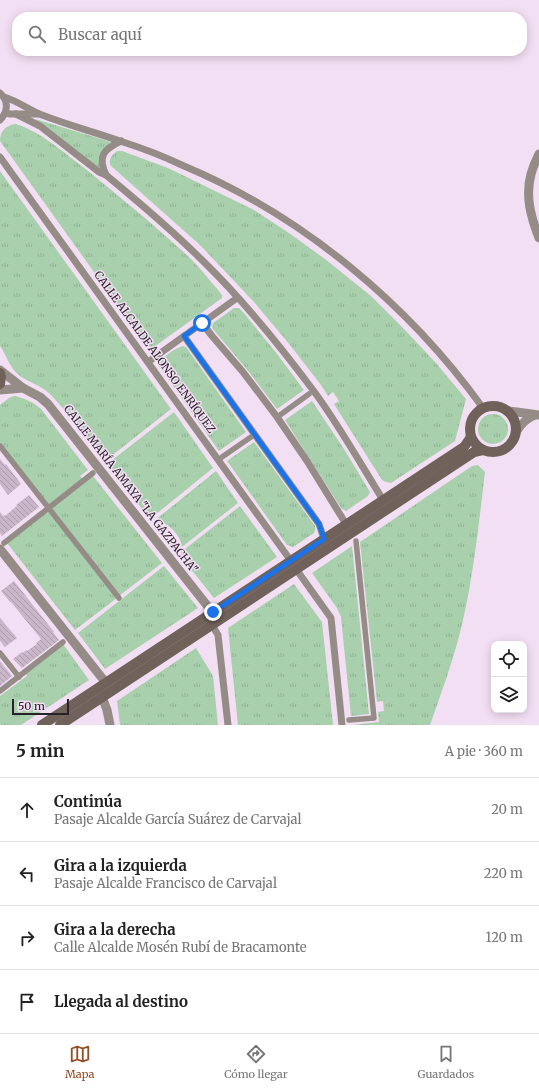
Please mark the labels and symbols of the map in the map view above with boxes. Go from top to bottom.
street label: CALLE ALCALDE ALONSO ENRÍQUEZ [91,268,219,436]
route start [193,314,211,332]
street label: CALLE MARÍA AMAYA "LA GAZPACHA" [61,402,201,576]
route end [204,603,222,621]
scale bar [12,697,69,716]

